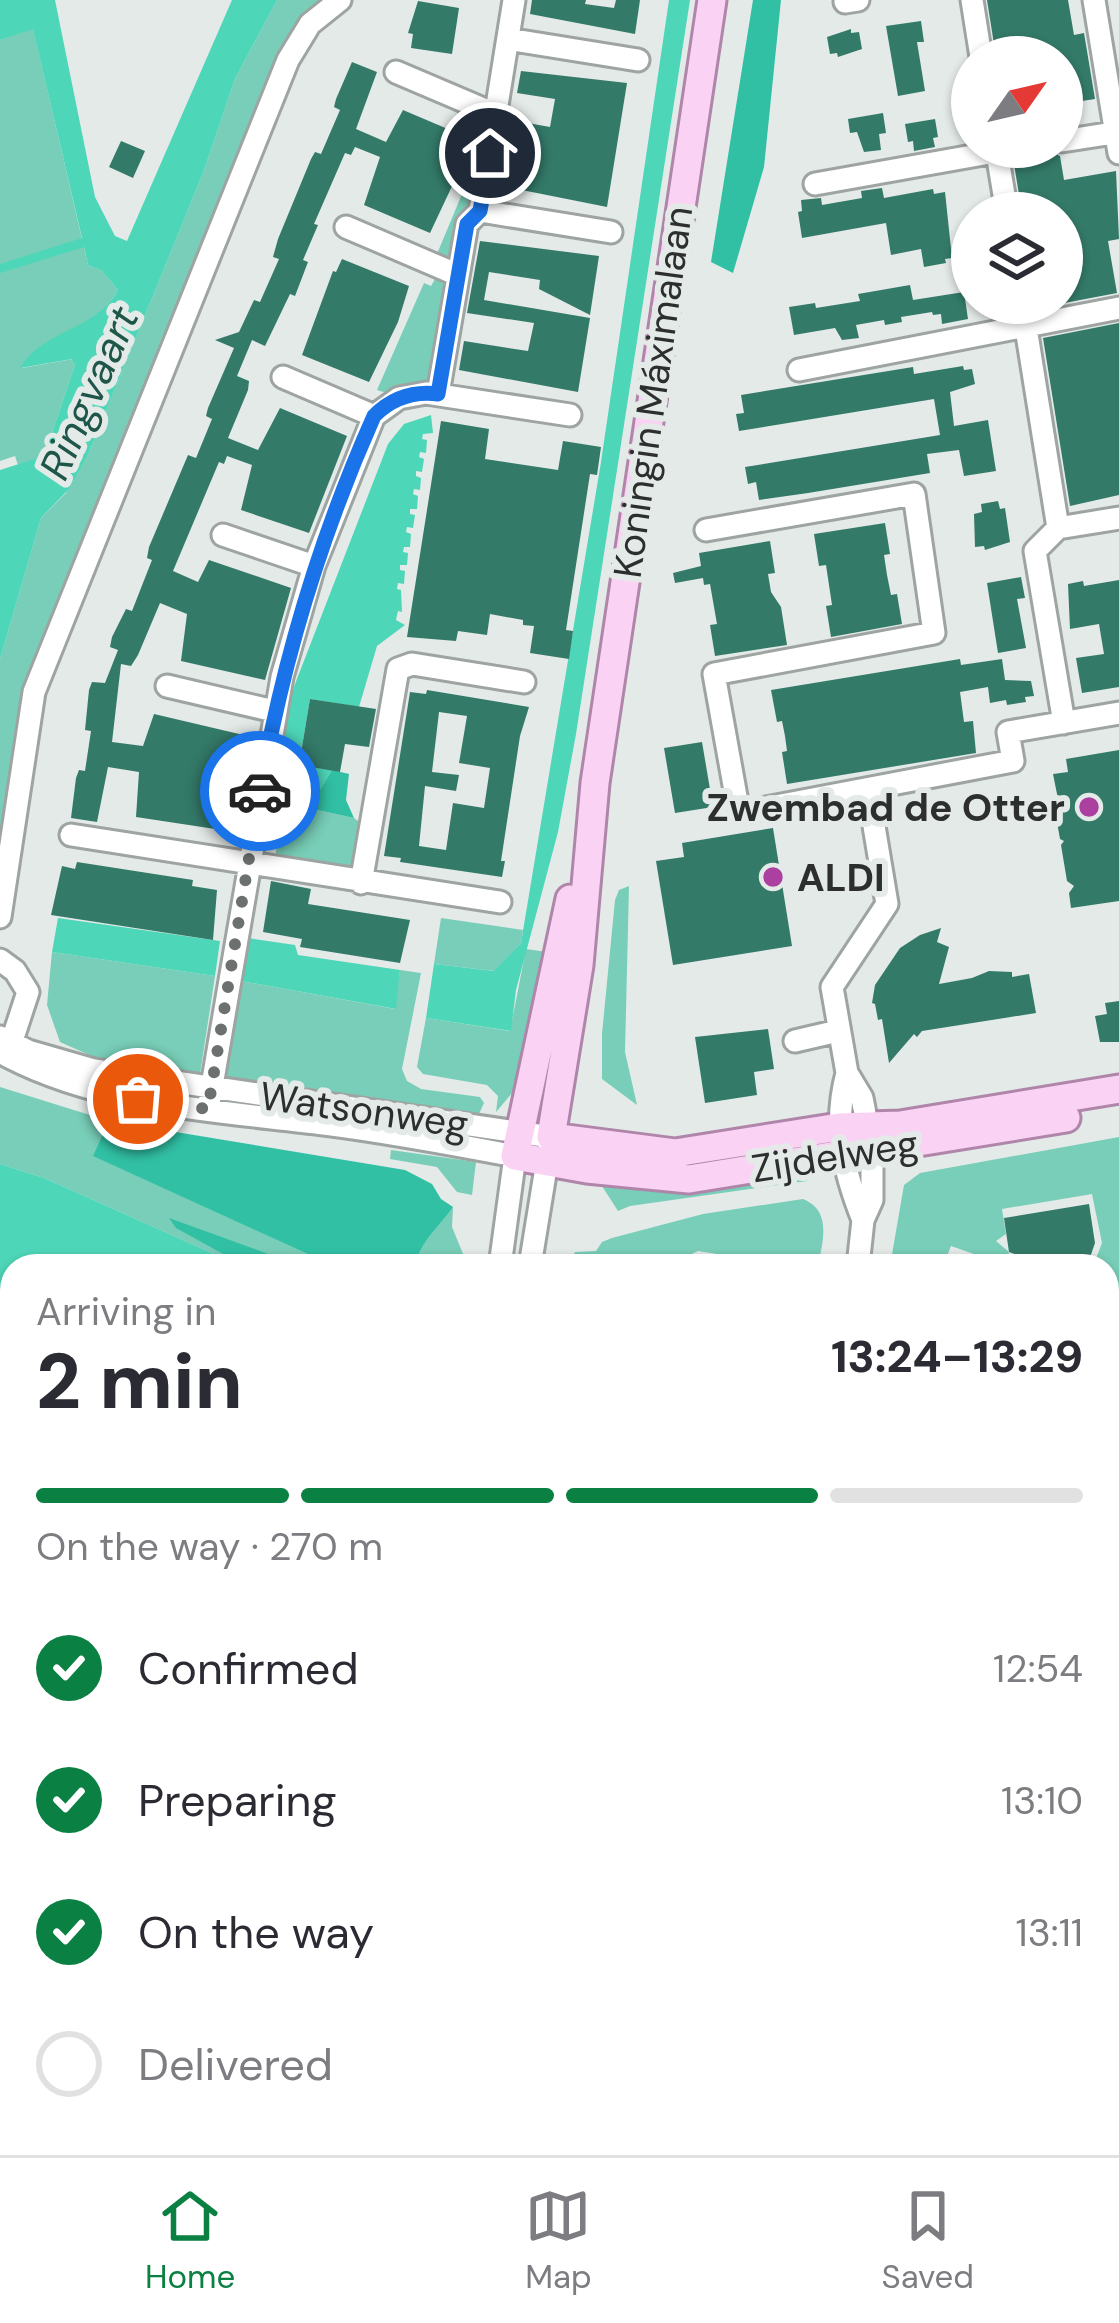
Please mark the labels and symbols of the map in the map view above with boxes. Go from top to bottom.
north arrow [951,36,1083,168]
pin [439,102,541,204]
street label: Koningin Máximalaan [602,203,704,581]
water label: Ringvaart [27,297,152,488]
courier [200,731,320,851]
place label: Zwembad de Otter [706,782,1065,833]
marker: Zwembad de Otter [1076,794,1102,820]
place label: ALDI [797,852,885,903]
marker: ALDI [760,864,786,890]
pin [87,1048,189,1150]
street label: Watsonweg [257,1070,471,1150]
street label: Zijdelweg [748,1118,922,1194]

